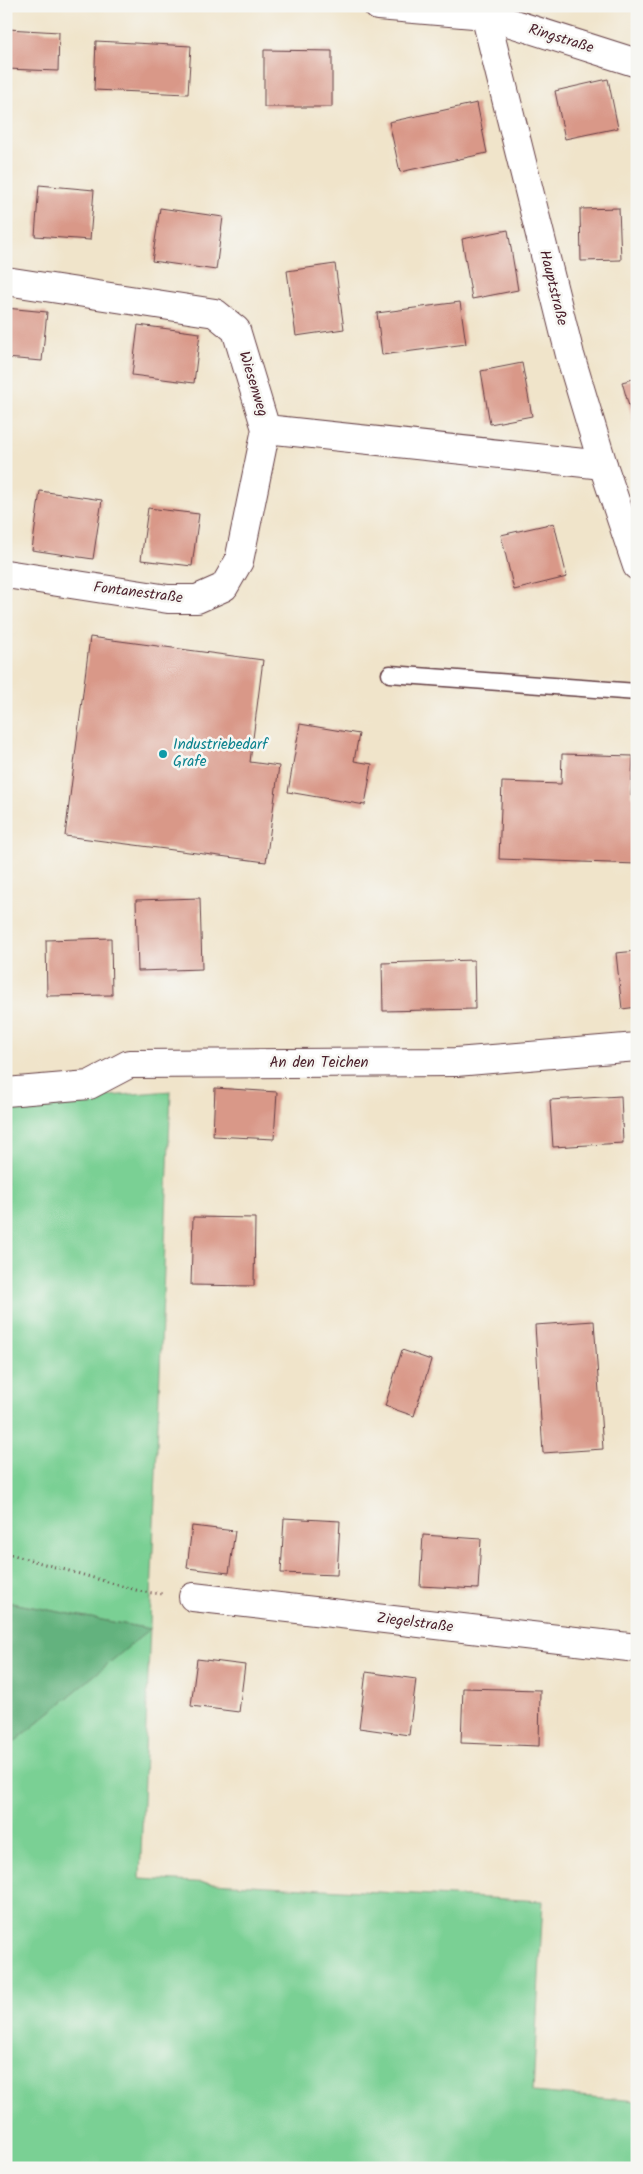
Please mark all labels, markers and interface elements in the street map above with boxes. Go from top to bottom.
street label: Ringstraße [525,18,597,60]
street label: Hauptstraße [532,248,574,328]
street label: Wiesenweg [232,348,274,420]
street label: Fontanestraße [92,576,184,610]
place label: Industriebedarf Grafe [173,733,269,774]
marker: Industriebedarf Grafe [157,748,169,760]
street label: An den Teichen [269,1051,369,1075]
street label: Ziegelstraße [375,1606,455,1640]

